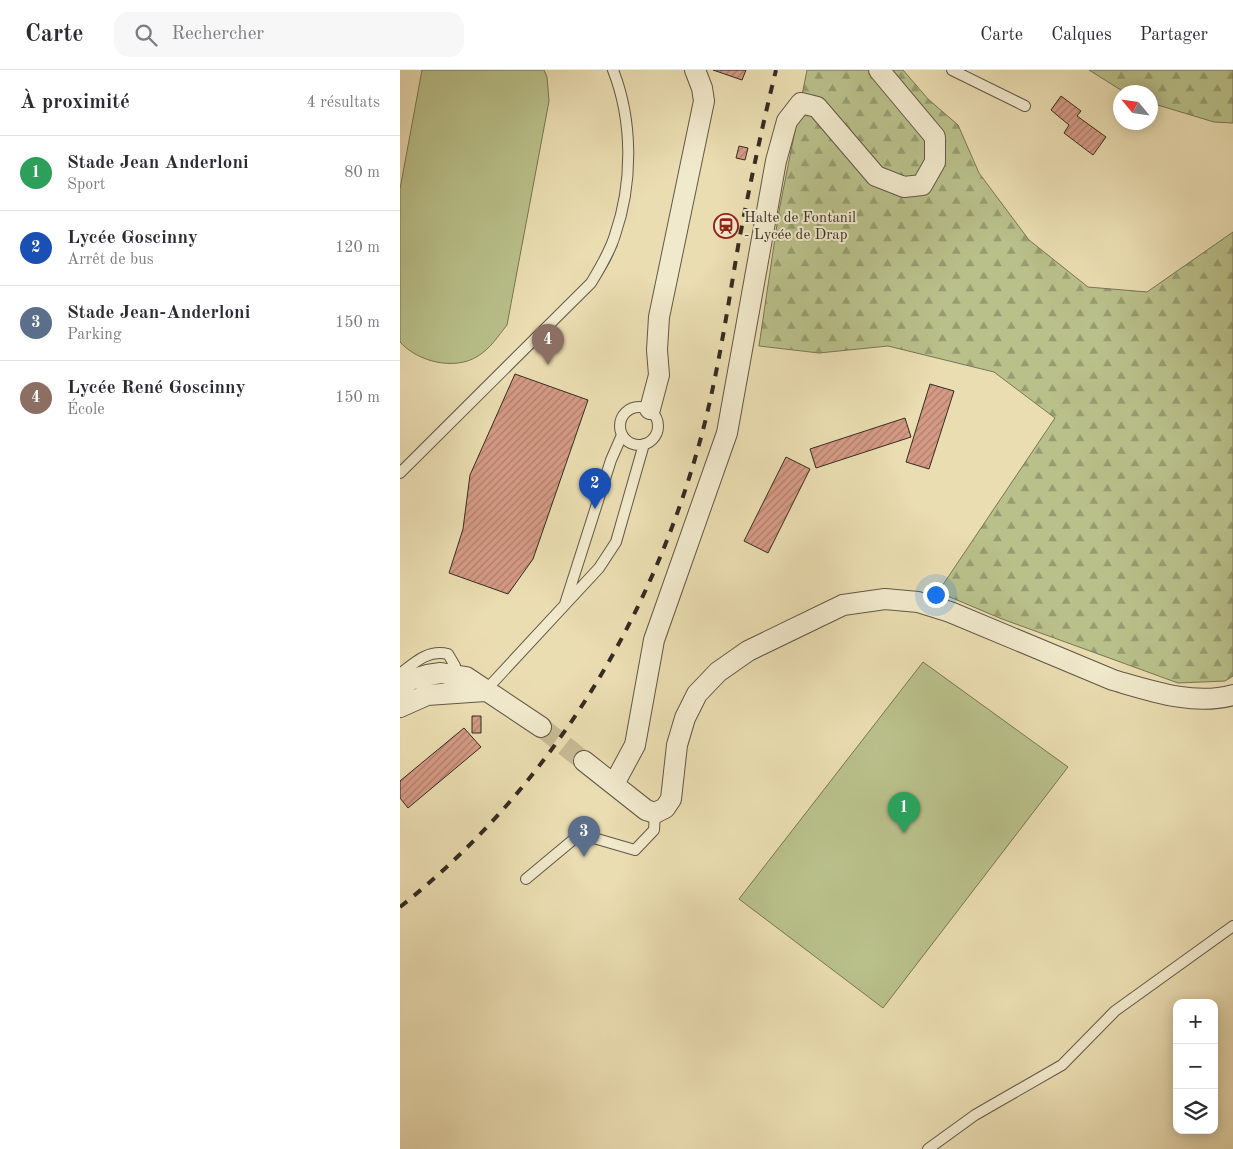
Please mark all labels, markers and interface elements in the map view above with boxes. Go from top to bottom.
search box [114,12,464,57]
icon: search [132,21,160,49]
text: Carte [25,23,84,47]
text: Rechercher [172,25,264,44]
text: Carte [980,26,1023,44]
text: Calques [1051,26,1112,44]
text: Partager [1140,26,1208,44]
north arrow [1113,85,1158,130]
text: À proximité [20,92,130,113]
text: 4 résultats [306,95,380,111]
text: Stade Jean Anderloni [67,154,249,173]
text: 1 [31,165,41,181]
text: 80 m [344,165,380,181]
text: Sport [67,177,105,193]
place label: Halte de Fontanil - Lycée de Drap [744,211,856,243]
station icon: Halte de Fontanil - Lycée de Drap [713,213,739,239]
text: Lycée Goscinny [67,229,198,248]
text: 2 [31,240,41,256]
text: 120 m [335,240,380,256]
text: Arrêt de bus [67,252,154,268]
text: Stade Jean-Anderloni [67,304,250,323]
text: 3 [31,315,41,331]
text: 150 m [335,315,380,331]
pin: 4 [532,324,564,365]
text: Parking [67,327,122,343]
text: Lycée René Goscinny [67,379,246,398]
text: 4 [31,390,41,406]
text: 150 m [335,390,380,406]
text: École [67,402,105,418]
pin: 2 [579,468,611,509]
your location [923,582,949,608]
pin: 1 [888,792,920,833]
pin: 3 [568,816,600,857]
map controls [1173,999,1218,1134]
button: + [1173,999,1218,1044]
button: − [1173,1044,1218,1089]
button: layers [1173,1089,1218,1134]

